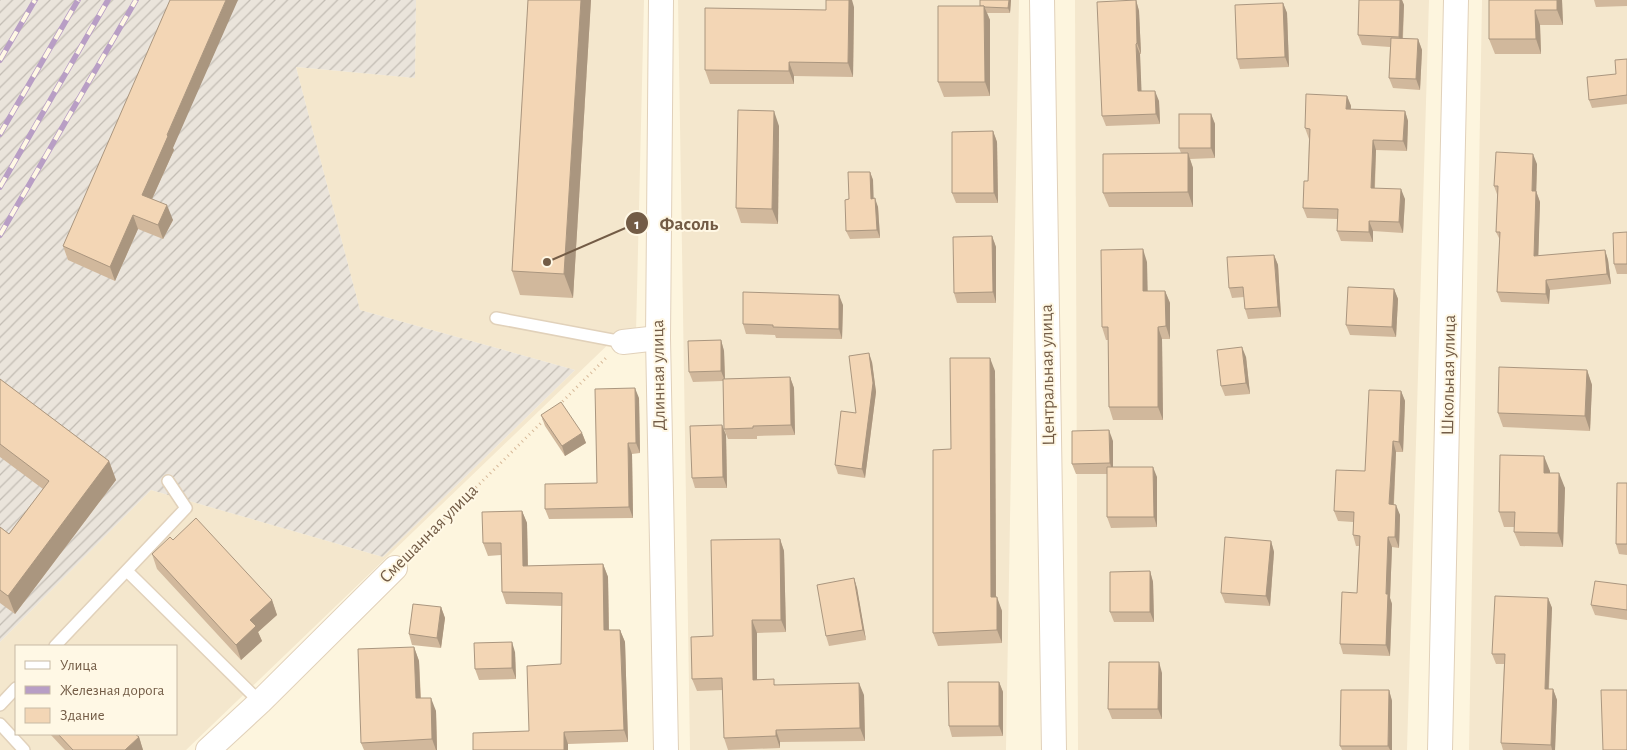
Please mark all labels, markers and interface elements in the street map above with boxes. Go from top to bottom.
callout: Фасоль [624,206,728,240]
text: Фасоль [660,215,719,234]
text: 1 [634,217,640,232]
street label: Центральная улица [1038,304,1058,446]
street label: Школьная улица [1439,315,1459,435]
street label: Длинная улица [649,320,669,430]
street label: Смешанная улица [376,481,482,587]
legend [15,645,178,735]
text: Улица [60,658,97,673]
text: Железная дорога [60,683,165,698]
text: Здание [60,708,105,723]

